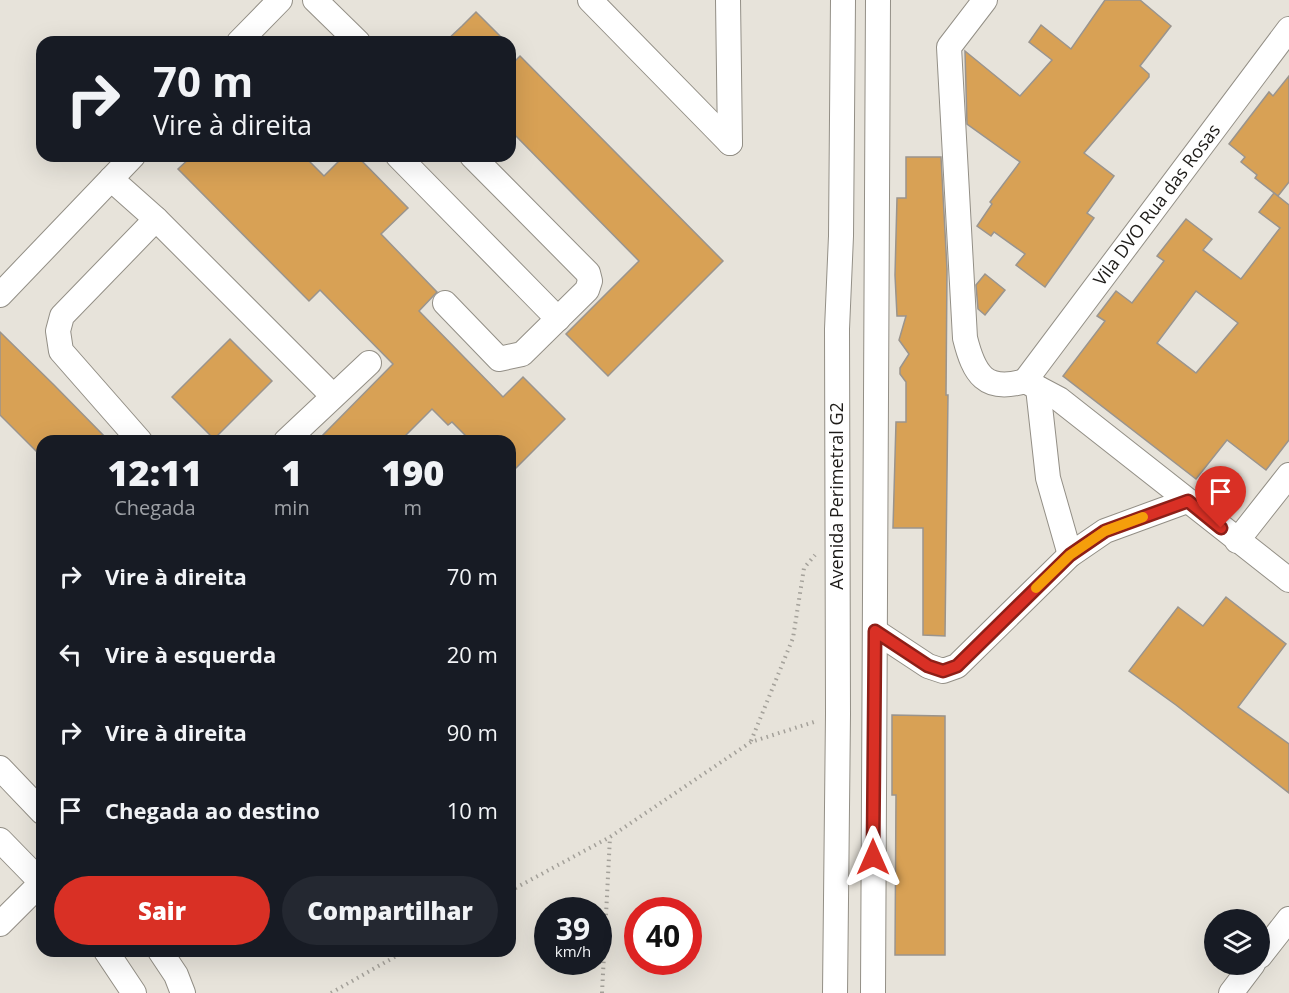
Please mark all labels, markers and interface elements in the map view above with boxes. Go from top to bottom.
text: 70 m [153,52,253,109]
icon: right [54,60,132,138]
text: Vire à direita [153,106,312,143]
street label: Vila DVO Rua das Rosas [1087,118,1225,290]
street label: Avenida Perimetral G2 [824,402,848,590]
text: 12:11 [108,448,202,497]
text: 1 [281,448,302,497]
text: 190 [381,448,444,497]
pin [1195,466,1246,528]
icon: arrive [1204,475,1237,508]
text: Chegada [114,494,196,521]
text: min [274,494,310,521]
text: m [404,494,422,521]
icon: right [54,560,87,593]
text: Vire à direita [105,561,247,591]
text: 70 m [447,561,498,591]
icon: left [54,638,87,671]
text: Vire à esquerda [105,639,276,669]
text: 20 m [447,639,498,669]
icon: right [54,716,87,749]
text: Vire à direita [105,717,247,747]
text: 90 m [447,717,498,747]
icon: arrive [54,794,87,827]
text: Chegada ao destino [105,795,320,825]
text: 10 m [447,795,498,825]
position arrow [841,825,905,889]
button: Sair [54,876,270,945]
button: Compartilhar [282,876,498,945]
speed limit sign: 40 [624,897,702,975]
text: 39 [556,908,590,949]
map controls [1204,909,1270,975]
button: layers [1204,909,1270,975]
text: km/h [555,941,591,961]

